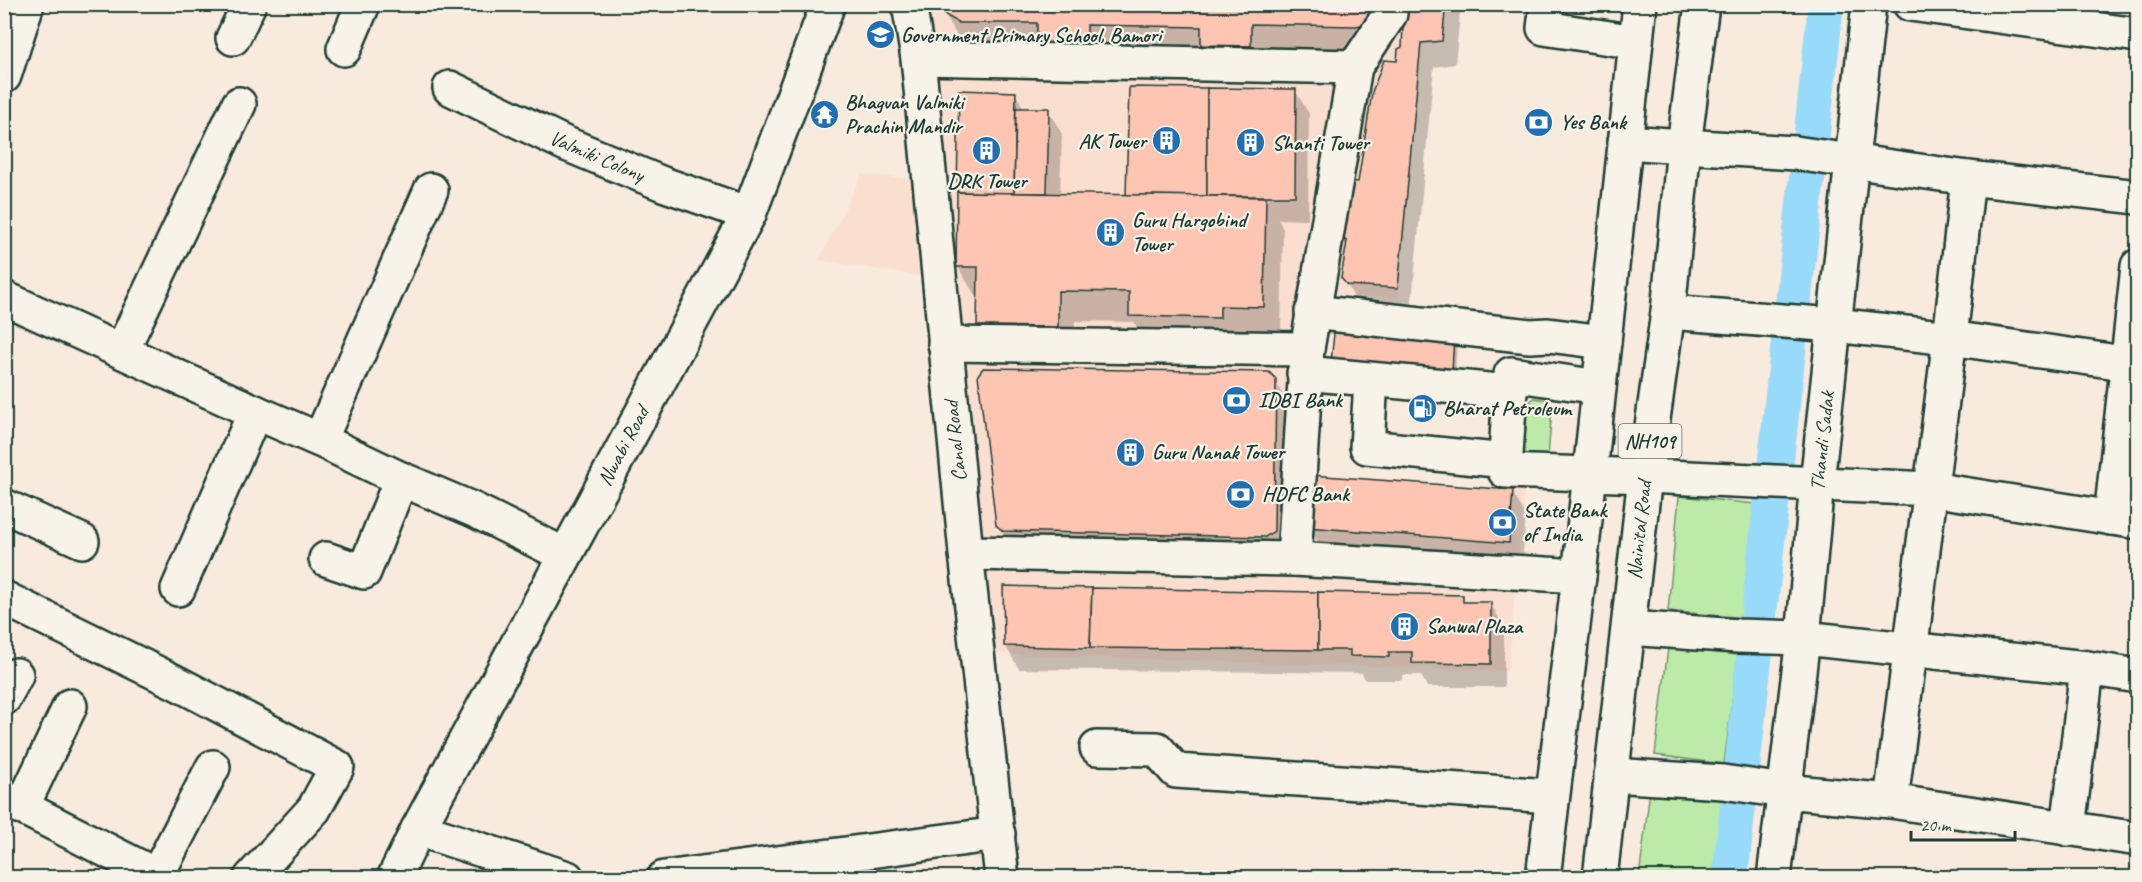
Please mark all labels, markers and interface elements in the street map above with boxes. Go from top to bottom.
school or university icon: Government Primary School, Bamori [864,19,896,51]
place label: Government Primary School, Bamori [901,22,1164,48]
place label: Bhagvan Valmiki Prachin Mandir [845,89,966,139]
temple icon: Bhagvan Valmiki Prachin Mandir [808,98,840,130]
bank icon: Yes Bank [1523,106,1555,138]
place label: Yes Bank [1560,109,1628,135]
street label: Valmiki Colony [546,124,650,188]
building icon: AK Tower [1151,125,1183,157]
building icon: Shanti Tower [1235,127,1267,159]
place label: AK Tower [1079,128,1148,154]
place label: Shanti Tower [1272,130,1371,156]
building icon: DRK Tower [971,134,1003,166]
place label: DRK Tower [948,168,1029,194]
place label: Guru Hargobind Tower [1132,207,1249,257]
building icon: Guru Hargobind Tower [1095,216,1127,248]
bank icon: IDBI Bank [1221,384,1253,416]
place label: IDBI Bank [1258,387,1344,413]
street label: Thandi Sadak [1804,389,1840,492]
fuel station icon: Bharat Petroleum [1406,392,1438,424]
place label: Bharat Petroleum [1443,395,1573,421]
street label: Canal Road [938,397,972,483]
street label: Nwabi Road [591,399,656,490]
road number: NH109 [1618,424,1682,458]
building icon: Guru Nanak Tower [1115,436,1147,468]
place label: Guru Nanak Tower [1152,439,1287,465]
street label: Nainital Road [1621,476,1658,581]
bank icon: HDFC Bank [1225,478,1257,510]
place label: HDFC Bank [1262,481,1351,507]
place label: State Bank of India [1523,497,1609,547]
bank icon: State Bank of India [1486,506,1518,538]
building icon: Sanwal Plaza [1389,610,1421,642]
place label: Sanwal Plaza [1426,613,1524,639]
scale bar [1911,804,2014,842]
text: 20 m [1920,814,1953,836]

